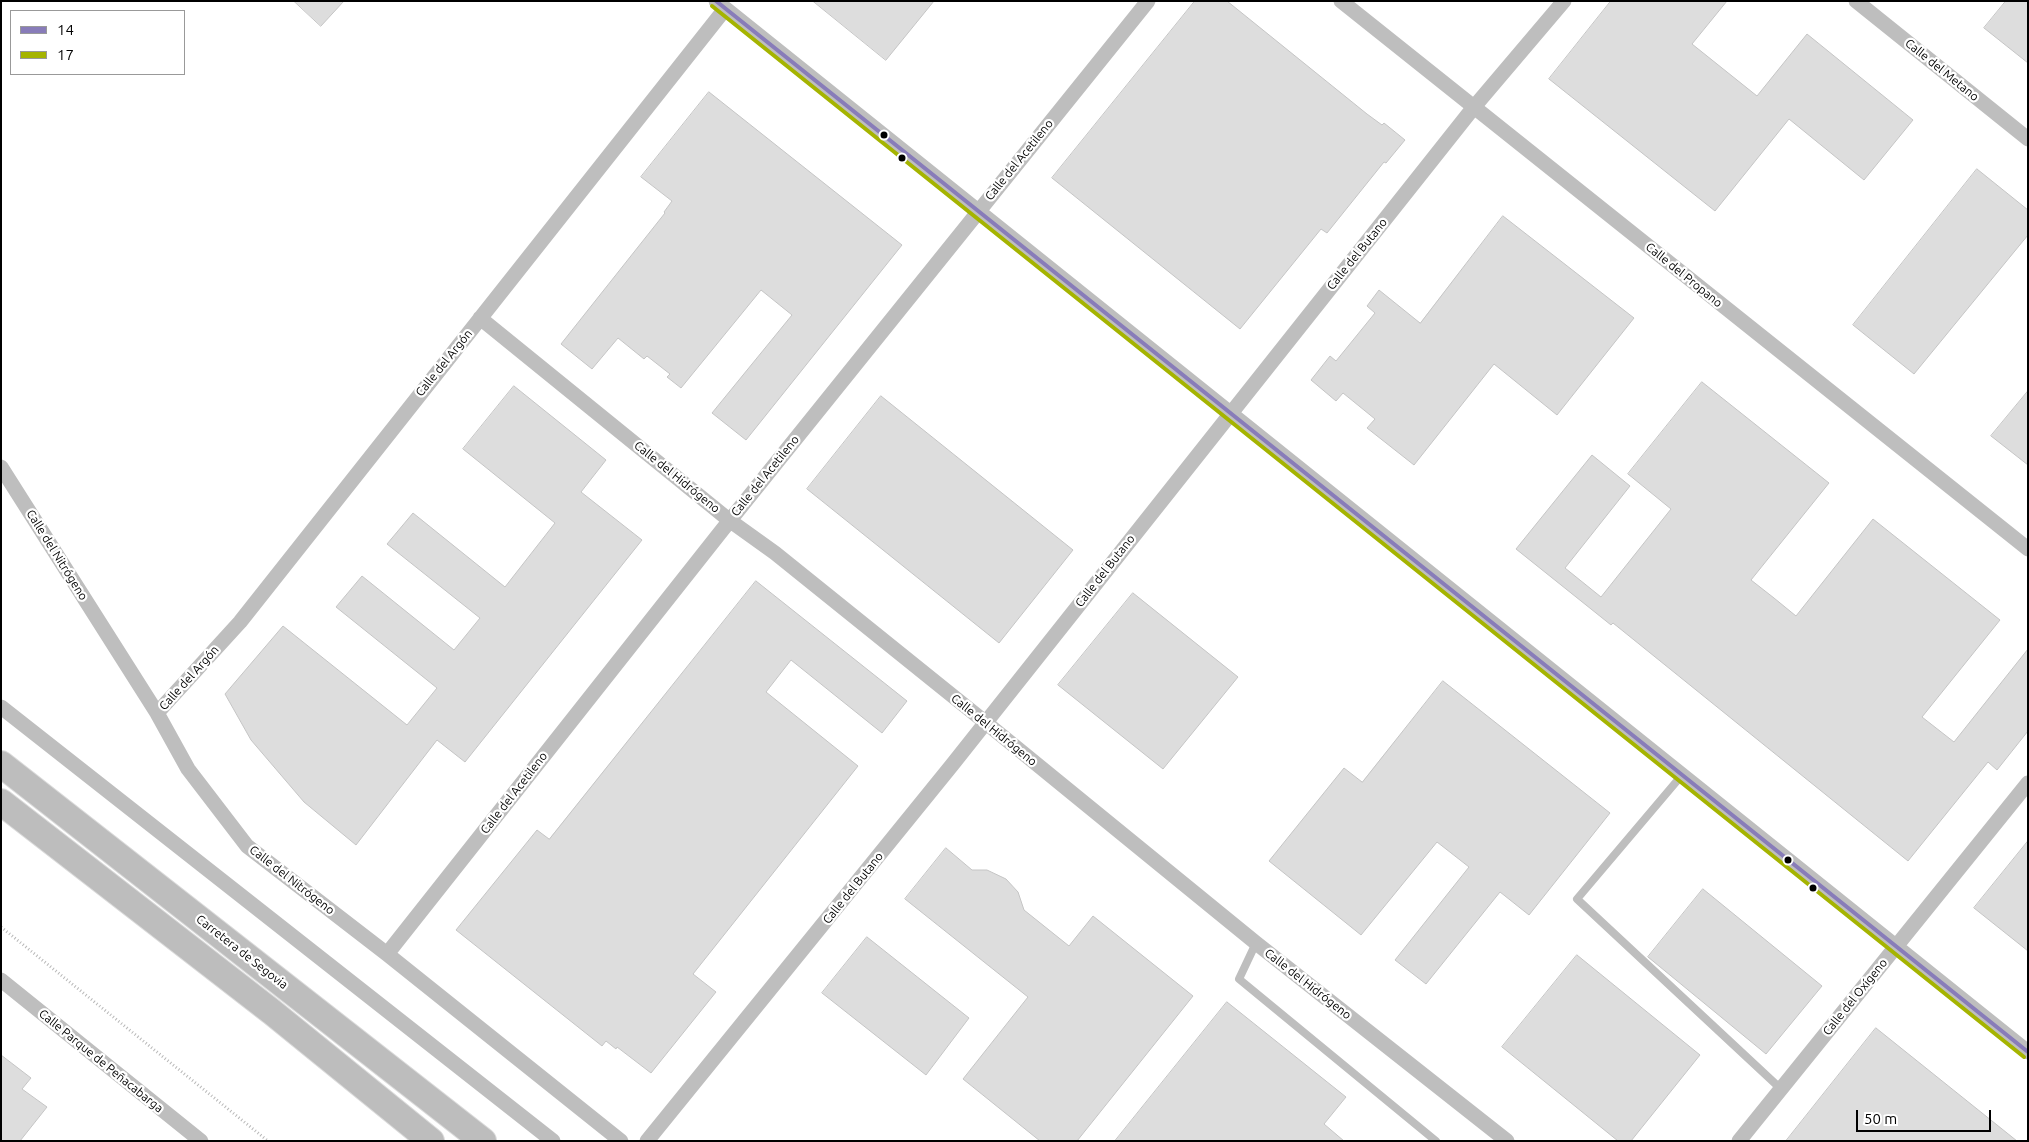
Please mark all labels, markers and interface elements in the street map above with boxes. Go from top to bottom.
legend [10,10,185,75]
text: 14 [57,21,74,38]
street label: Calle del Metano [1902,36,1982,104]
text: 17 [57,46,74,63]
street label: Calle del Acetileno [982,117,1056,203]
unlabelled marker [879,130,889,140]
unlabelled marker [897,153,907,163]
street label: Calle del Butano [1324,215,1390,293]
street label: Calle del Propano [1643,240,1725,310]
street label: Calle del Argón [413,327,475,399]
street label: Calle del Acetileno [728,433,802,519]
street label: Calle del Hidrógeno [631,438,723,516]
street label: Calle del Nitrógeno [23,507,91,603]
street label: Calle del Butano [1072,532,1138,610]
street label: Calle del Argón [156,643,222,713]
street label: Calle del Hidrógeno [948,691,1040,769]
street label: Calle del Acetileno [478,749,550,837]
street label: Calle del Nitrógeno [247,842,337,918]
street label: Calle del Butano [820,849,886,927]
unlabelled marker [1783,855,1793,865]
unlabelled marker [1808,883,1818,893]
street label: Carretera de Segovia [193,912,291,992]
street label: Calle del Hidrógeno [1262,946,1354,1022]
street label: Calle del Oxígeno [1820,956,1890,1038]
street label: Calle Parque de Peñacabarga [36,1006,166,1116]
scale bar [1859,1100,1994,1132]
text: 50 m [1864,1110,1897,1127]

